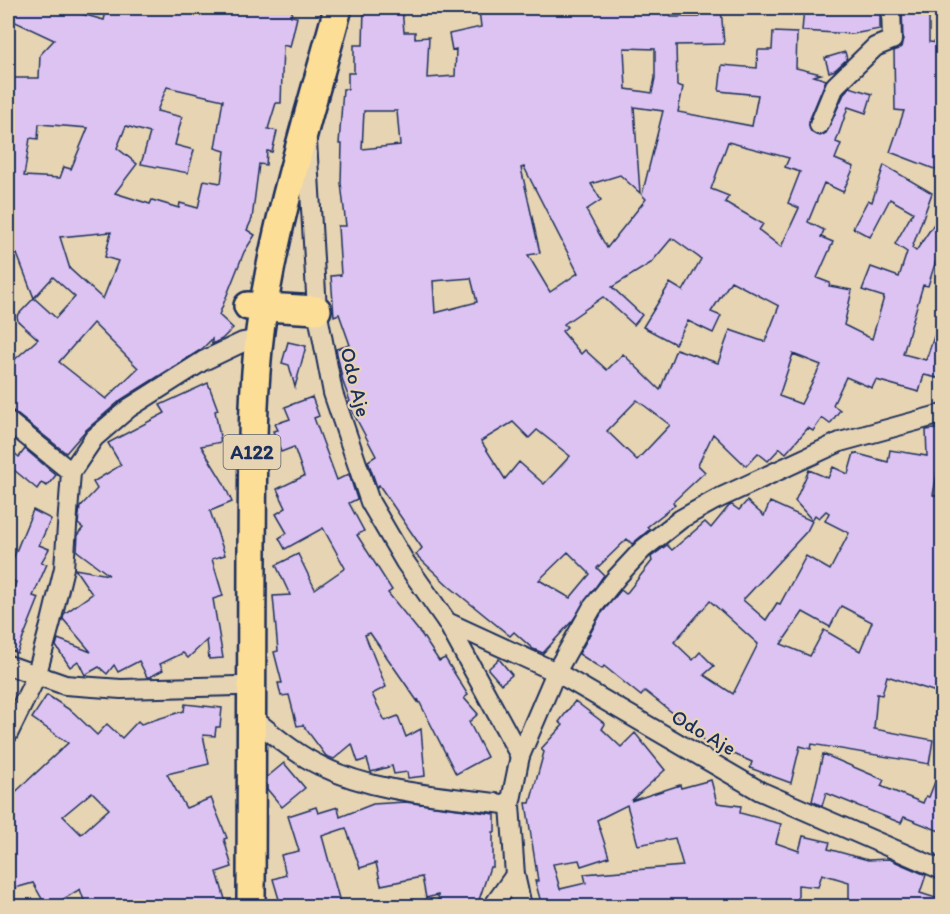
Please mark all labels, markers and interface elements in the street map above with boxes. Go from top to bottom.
street label: Odo Aje [335,345,377,419]
road number: A122 [224,435,280,469]
street label: Odo Aje [667,703,741,761]

